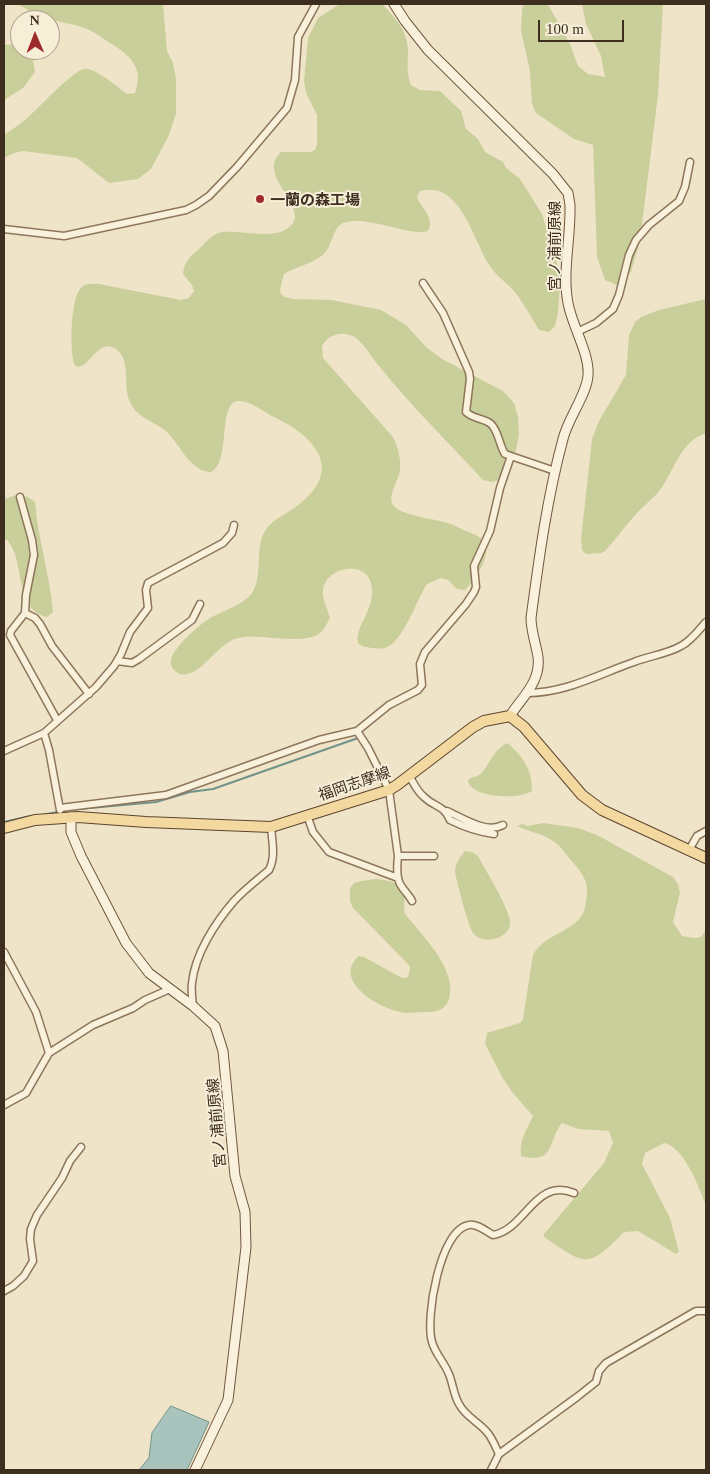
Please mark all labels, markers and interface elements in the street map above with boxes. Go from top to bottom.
north arrow [10,10,60,60]
scale bar [540,10,626,42]
text: N [30,13,40,28]
text: 100 m [546,21,584,37]
place label: 一蘭の森工場 [270,190,360,208]
marker: 一蘭の森工場 [254,193,266,205]
street label: 宮ノ浦前原線 [545,201,563,291]
street label: 福岡志摩線 [316,762,392,804]
street label: 宮ノ浦前原線 [203,1077,229,1169]

